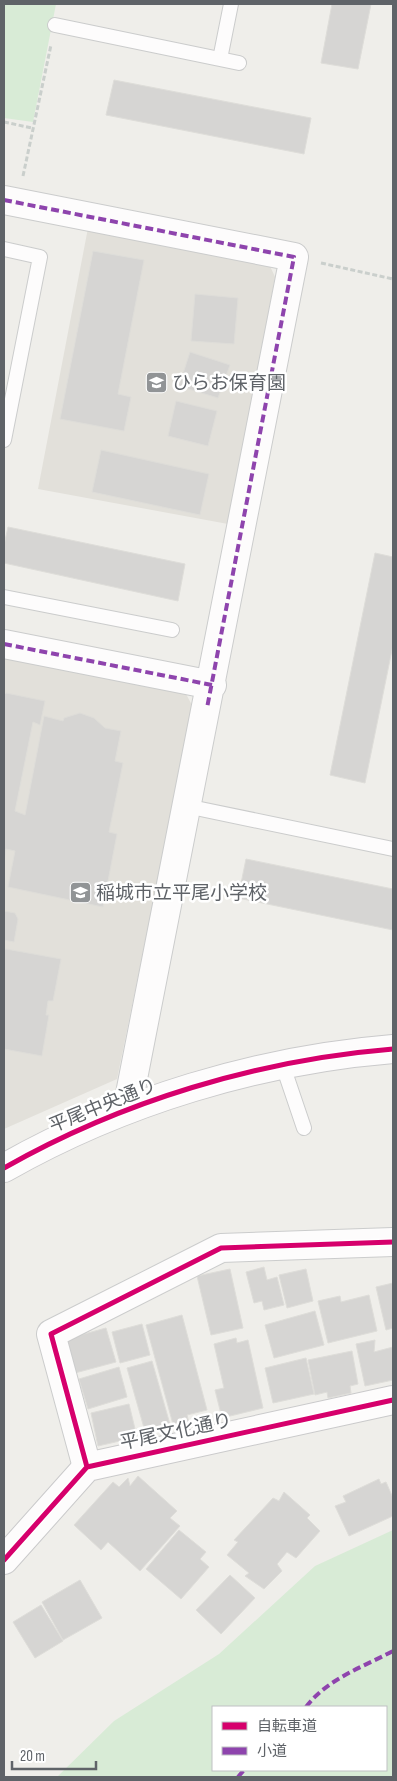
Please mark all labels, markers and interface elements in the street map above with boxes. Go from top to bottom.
school or university icon: ひらお保育園 [144,371,168,395]
place label: ひらお保育園 [172,372,286,395]
school or university icon: 稲城市立平尾小学校 [68,881,92,905]
place label: 稲城市立平尾小学校 [96,882,267,905]
street label: 平尾中央通り [46,1074,160,1138]
street label: 平尾文化通り [118,1409,234,1455]
legend [212,1706,387,1771]
text: 自転車道 [257,1717,317,1736]
scale bar [12,1738,96,1770]
text: 小道 [257,1742,287,1761]
text: 20 m [20,1747,45,1766]

